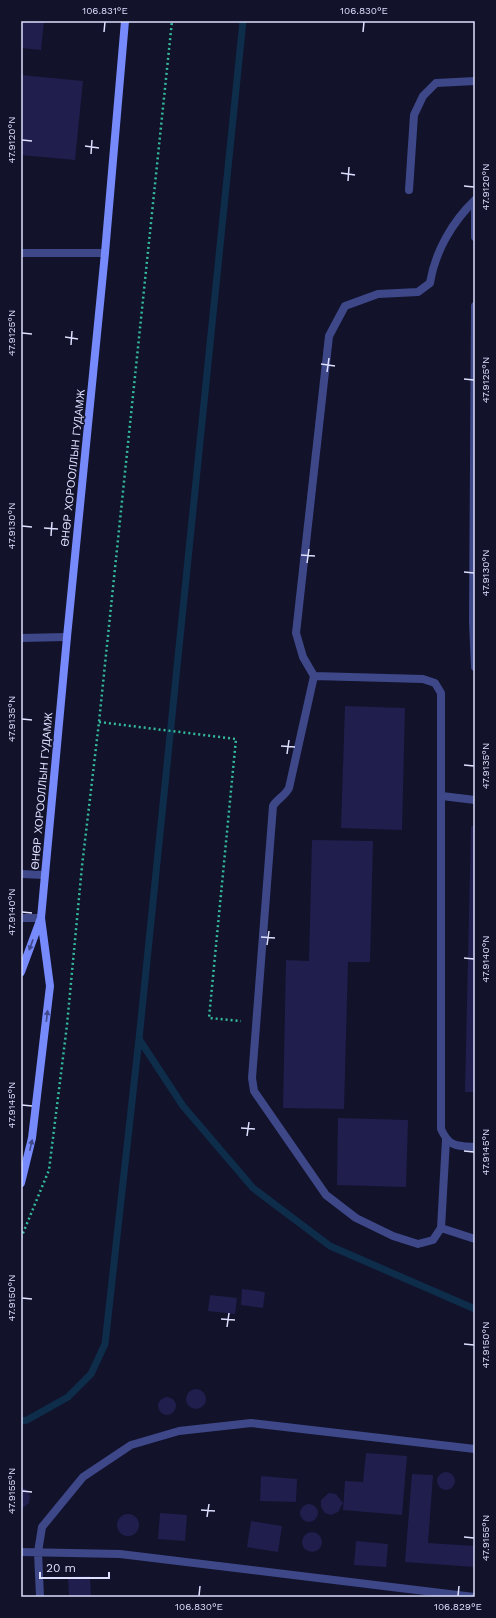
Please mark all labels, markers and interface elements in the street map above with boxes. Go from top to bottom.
text: 106.831°E [82,5,128,16]
text: 106.830°E [340,5,388,16]
text: 47.9120°N [6,117,17,163]
text: 47.9120°N [480,164,491,210]
text: 47.9125°N [6,310,17,356]
text: 47.9125°N [480,357,491,403]
street label: ӨНӨР ХОРООЛЛЫН ГУДАМЖ [58,389,88,547]
text: 47.9130°N [6,503,17,549]
text: 47.9130°N [480,550,491,596]
text: 47.9135°N [6,696,17,742]
street label: ӨНӨР ХОРООЛЛЫН ГУДАМЖ [29,712,55,870]
text: 47.9135°N [480,743,491,789]
text: 47.9140°N [6,888,17,936]
text: 47.9140°N [480,935,491,983]
one-way arrow [28,940,34,952]
one-way arrow [44,1010,50,1022]
text: 47.9145°N [6,1082,17,1128]
text: 47.9145°N [480,1129,491,1175]
one-way arrow [28,1139,34,1151]
text: 47.9150°N [6,1275,17,1321]
text: 47.9150°N [480,1322,491,1368]
text: 47.9155°N [6,1468,17,1514]
text: 47.9155°N [480,1515,491,1561]
scale bar [40,1554,109,1580]
text: 20 m [46,1561,76,1575]
text: 106.830°E [175,1601,223,1612]
text: 106.829°E [434,1601,482,1612]

